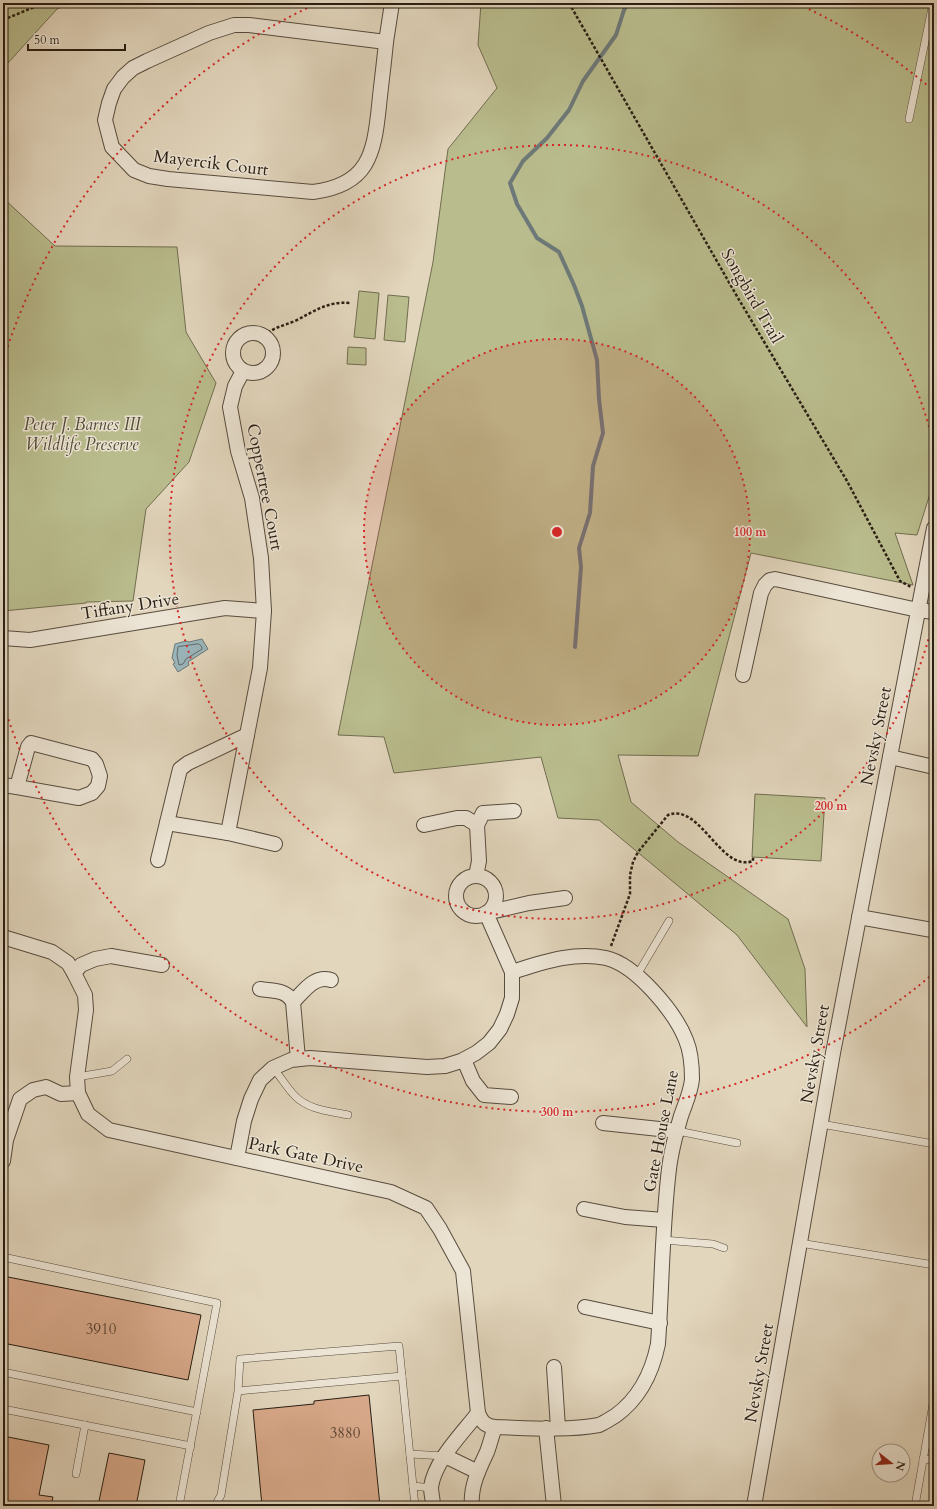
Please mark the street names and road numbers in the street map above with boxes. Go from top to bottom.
street label: Mayercik Court [152,145,270,182]
street label: Songbird Trail [716,244,789,348]
street label: Coppertree Court [241,422,289,553]
street label: Tiffany Drive [79,587,181,625]
street label: Nevsky Street [855,684,897,787]
street label: Nevsky Street [795,1002,835,1105]
street label: Gate House Lane [638,1068,684,1194]
street label: Park Gate Drive [246,1132,366,1178]
street label: Nevsky Street [739,1321,779,1424]

